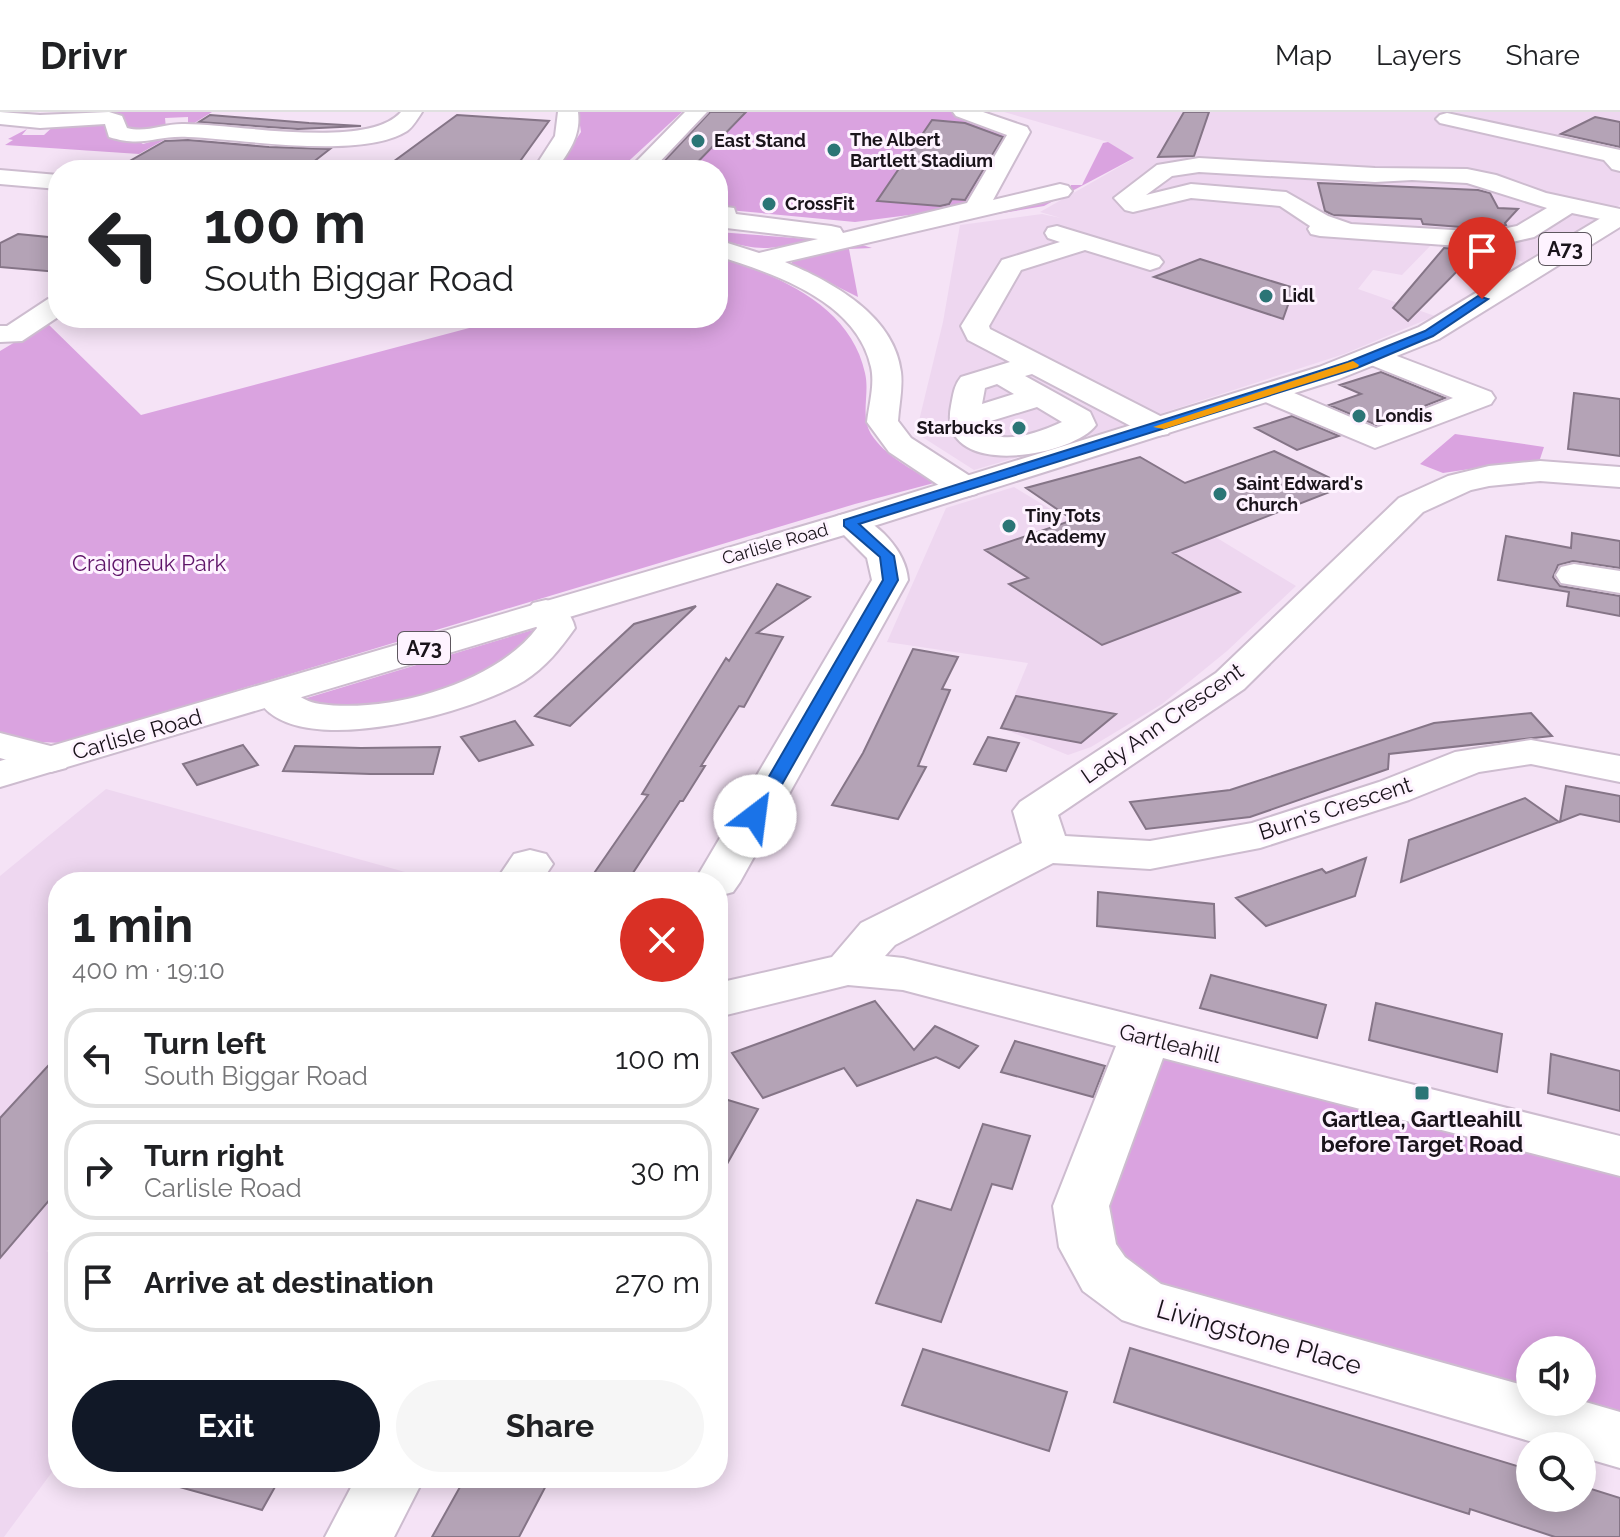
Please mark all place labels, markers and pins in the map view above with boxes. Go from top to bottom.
place label: The Albert Bartlett Stadium [850,129,993,171]
place label: East Stand [714,130,806,151]
marker: East Stand [689,132,707,150]
marker: The Albert Bartlett Stadium [825,141,843,159]
place label: CrossFit [785,193,855,214]
marker: CrossFit [760,195,778,213]
pin [1448,217,1516,299]
place label: Lidl [1282,285,1315,306]
marker: Lidl [1257,287,1275,305]
place label: Londis [1375,405,1432,426]
marker: Londis [1350,407,1368,425]
place label: Starbucks [916,417,1003,438]
marker: Starbucks [1010,419,1028,437]
place label: Saint Edward's Church [1236,473,1363,515]
marker: Saint Edward's Church [1211,485,1229,503]
place label: Tiny Tots Academy [1025,505,1106,547]
marker: Tiny Tots Academy [1000,517,1018,535]
marker: Gartlea, Gartleahill before Target Road [1413,1084,1431,1102]
place label: Gartlea, Gartleahill before Target Road [1321,1106,1523,1157]

